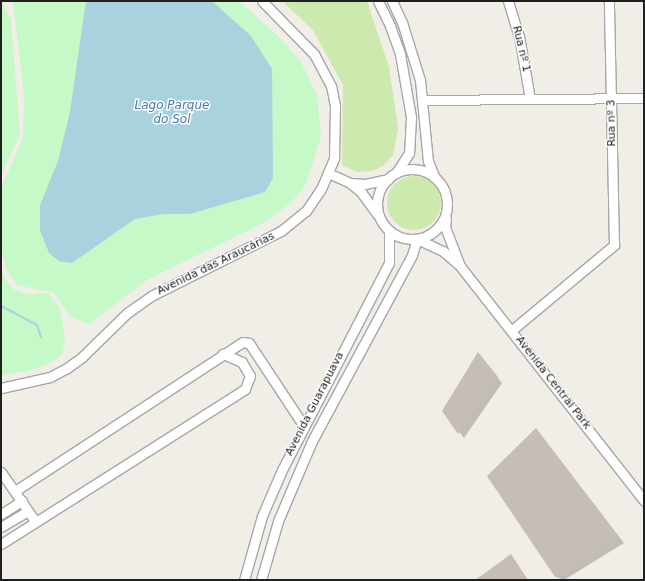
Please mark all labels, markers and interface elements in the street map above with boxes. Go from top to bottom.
street label: Rua nº 1 [509,25,533,73]
water label: Lago Parque do Sol [135,99,209,127]
street label: Rua nº 3 [605,99,619,147]
street label: Avenida das Araucárias [155,230,277,298]
street label: Avenida Central Park [512,334,594,432]
street label: Avenida Guarapuava [283,350,347,458]

